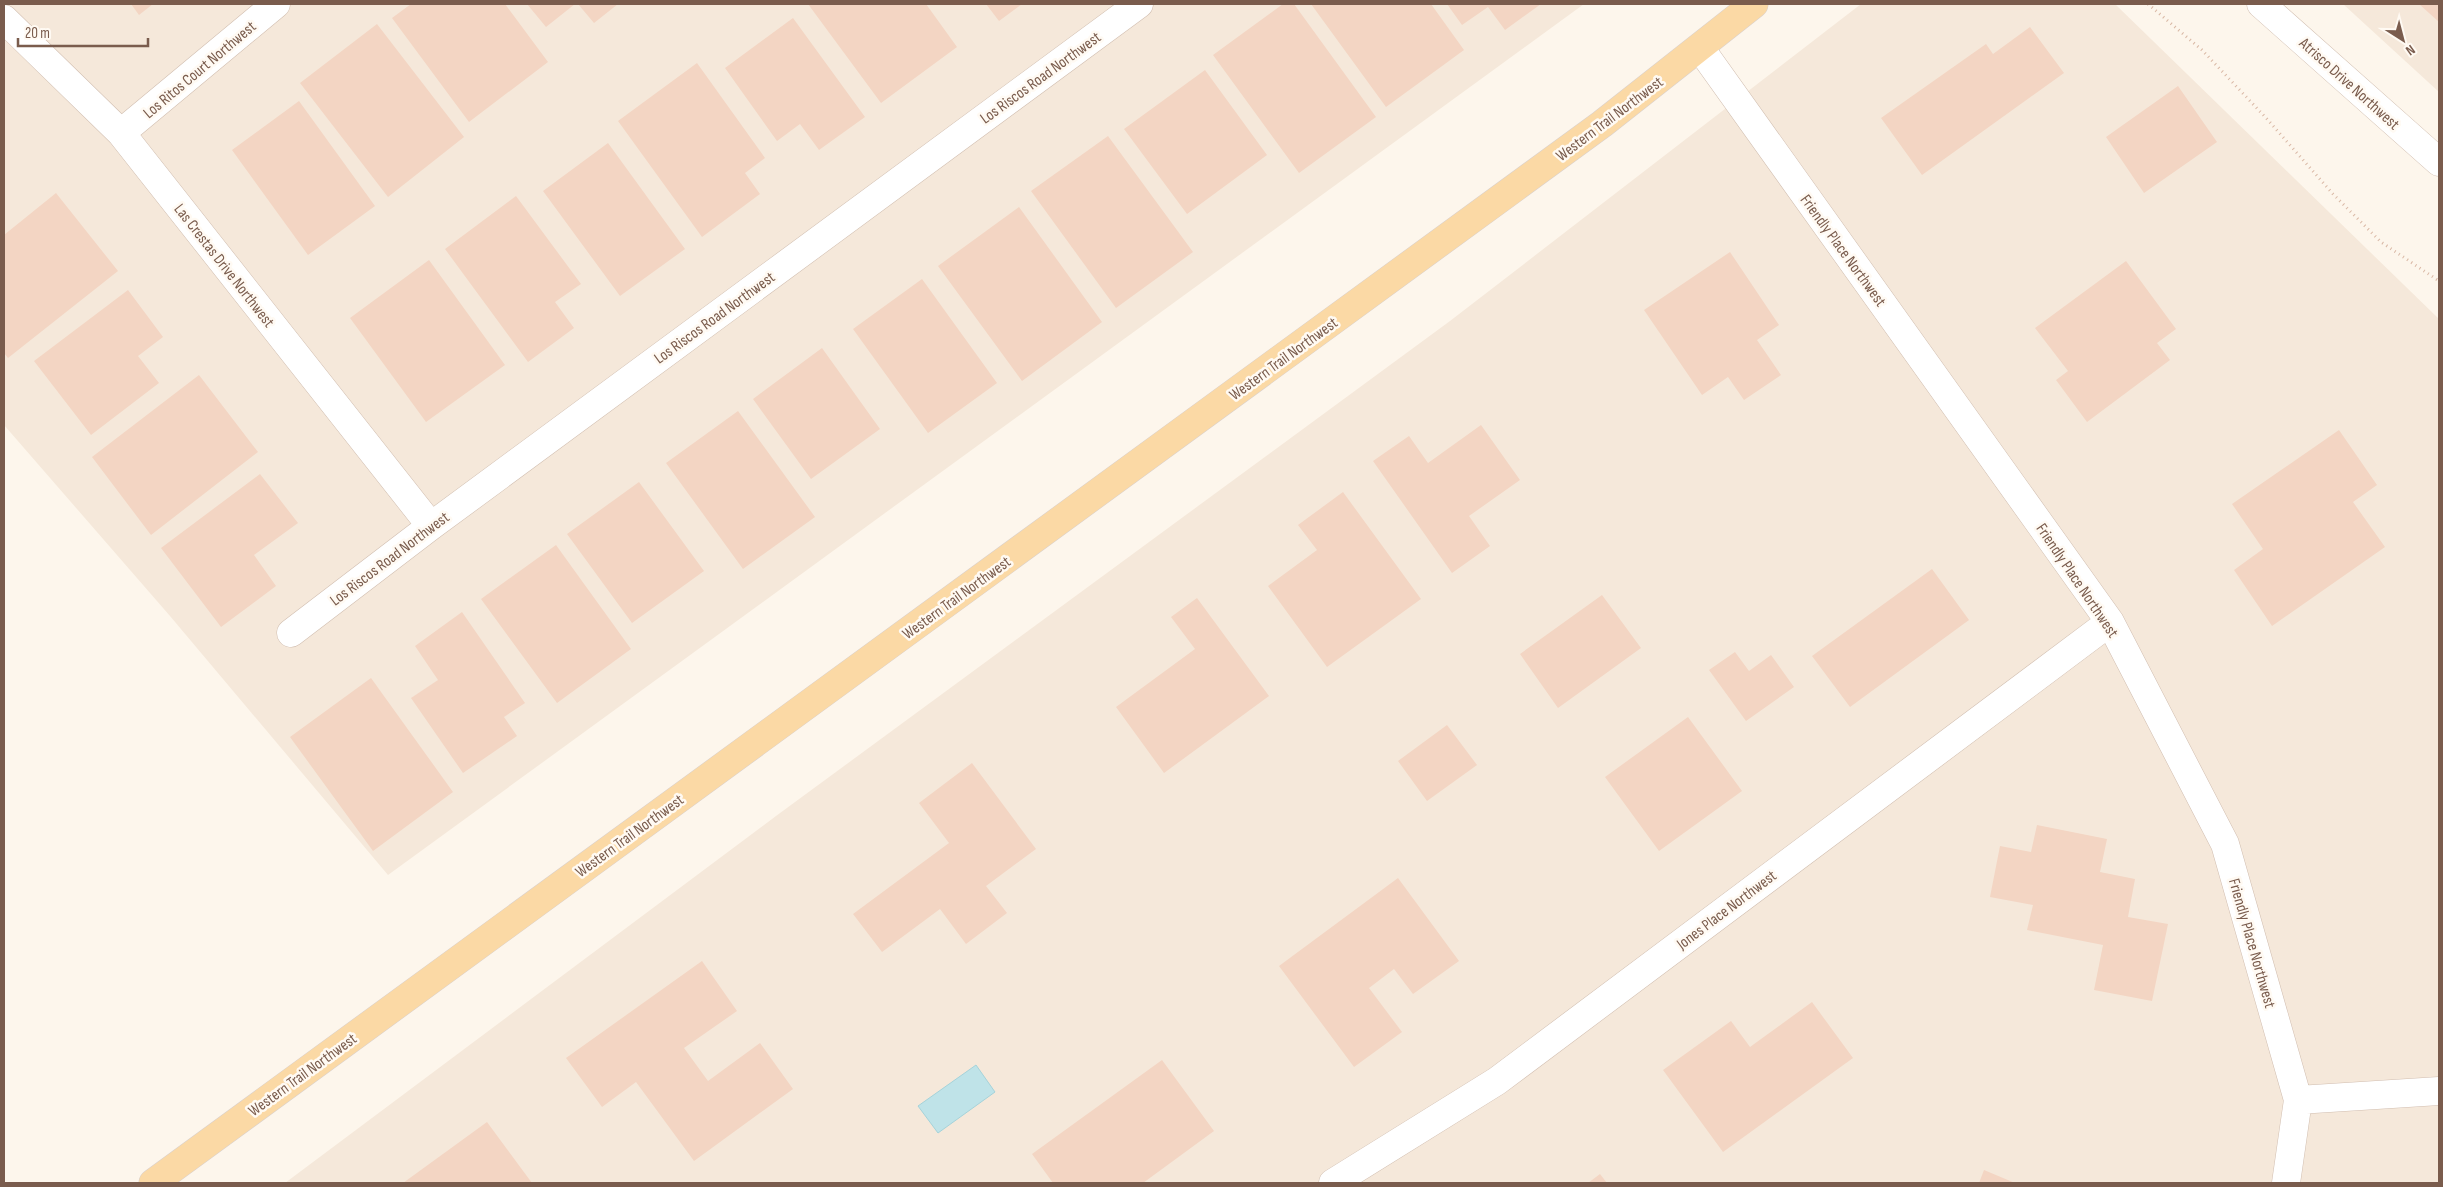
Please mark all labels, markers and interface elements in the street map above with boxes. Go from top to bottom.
scale bar [18,15,148,47]
north arrow [2378,15,2428,65]
street label: Los Ritos Court Northwest [140,17,260,123]
text: 20 m [25,24,50,43]
street label: Los Riscos Road Northwest [977,28,1105,128]
street label: Atrisco Drive Northwest [2294,33,2403,134]
text: N [2402,41,2418,59]
street label: Western Trail Northwest [1553,73,1667,166]
street label: Friendly Place Northwest [1796,191,1890,311]
street label: Las Crestas Drive Northwest [170,200,278,332]
street label: Los Riscos Road Northwest [651,268,779,368]
street label: Western Trail Northwest [1226,314,1342,405]
street label: Los Riscos Road Northwest [326,508,453,610]
street label: Friendly Place Northwest [2031,520,2122,642]
street label: Western Trail Northwest [899,553,1015,644]
street label: Western Trail Northwest [572,791,688,882]
street label: Jones Place Northwest [1672,866,1781,954]
street label: Friendly Place Northwest [2224,877,2279,1010]
street label: Western Trail Northwest [245,1030,361,1121]

